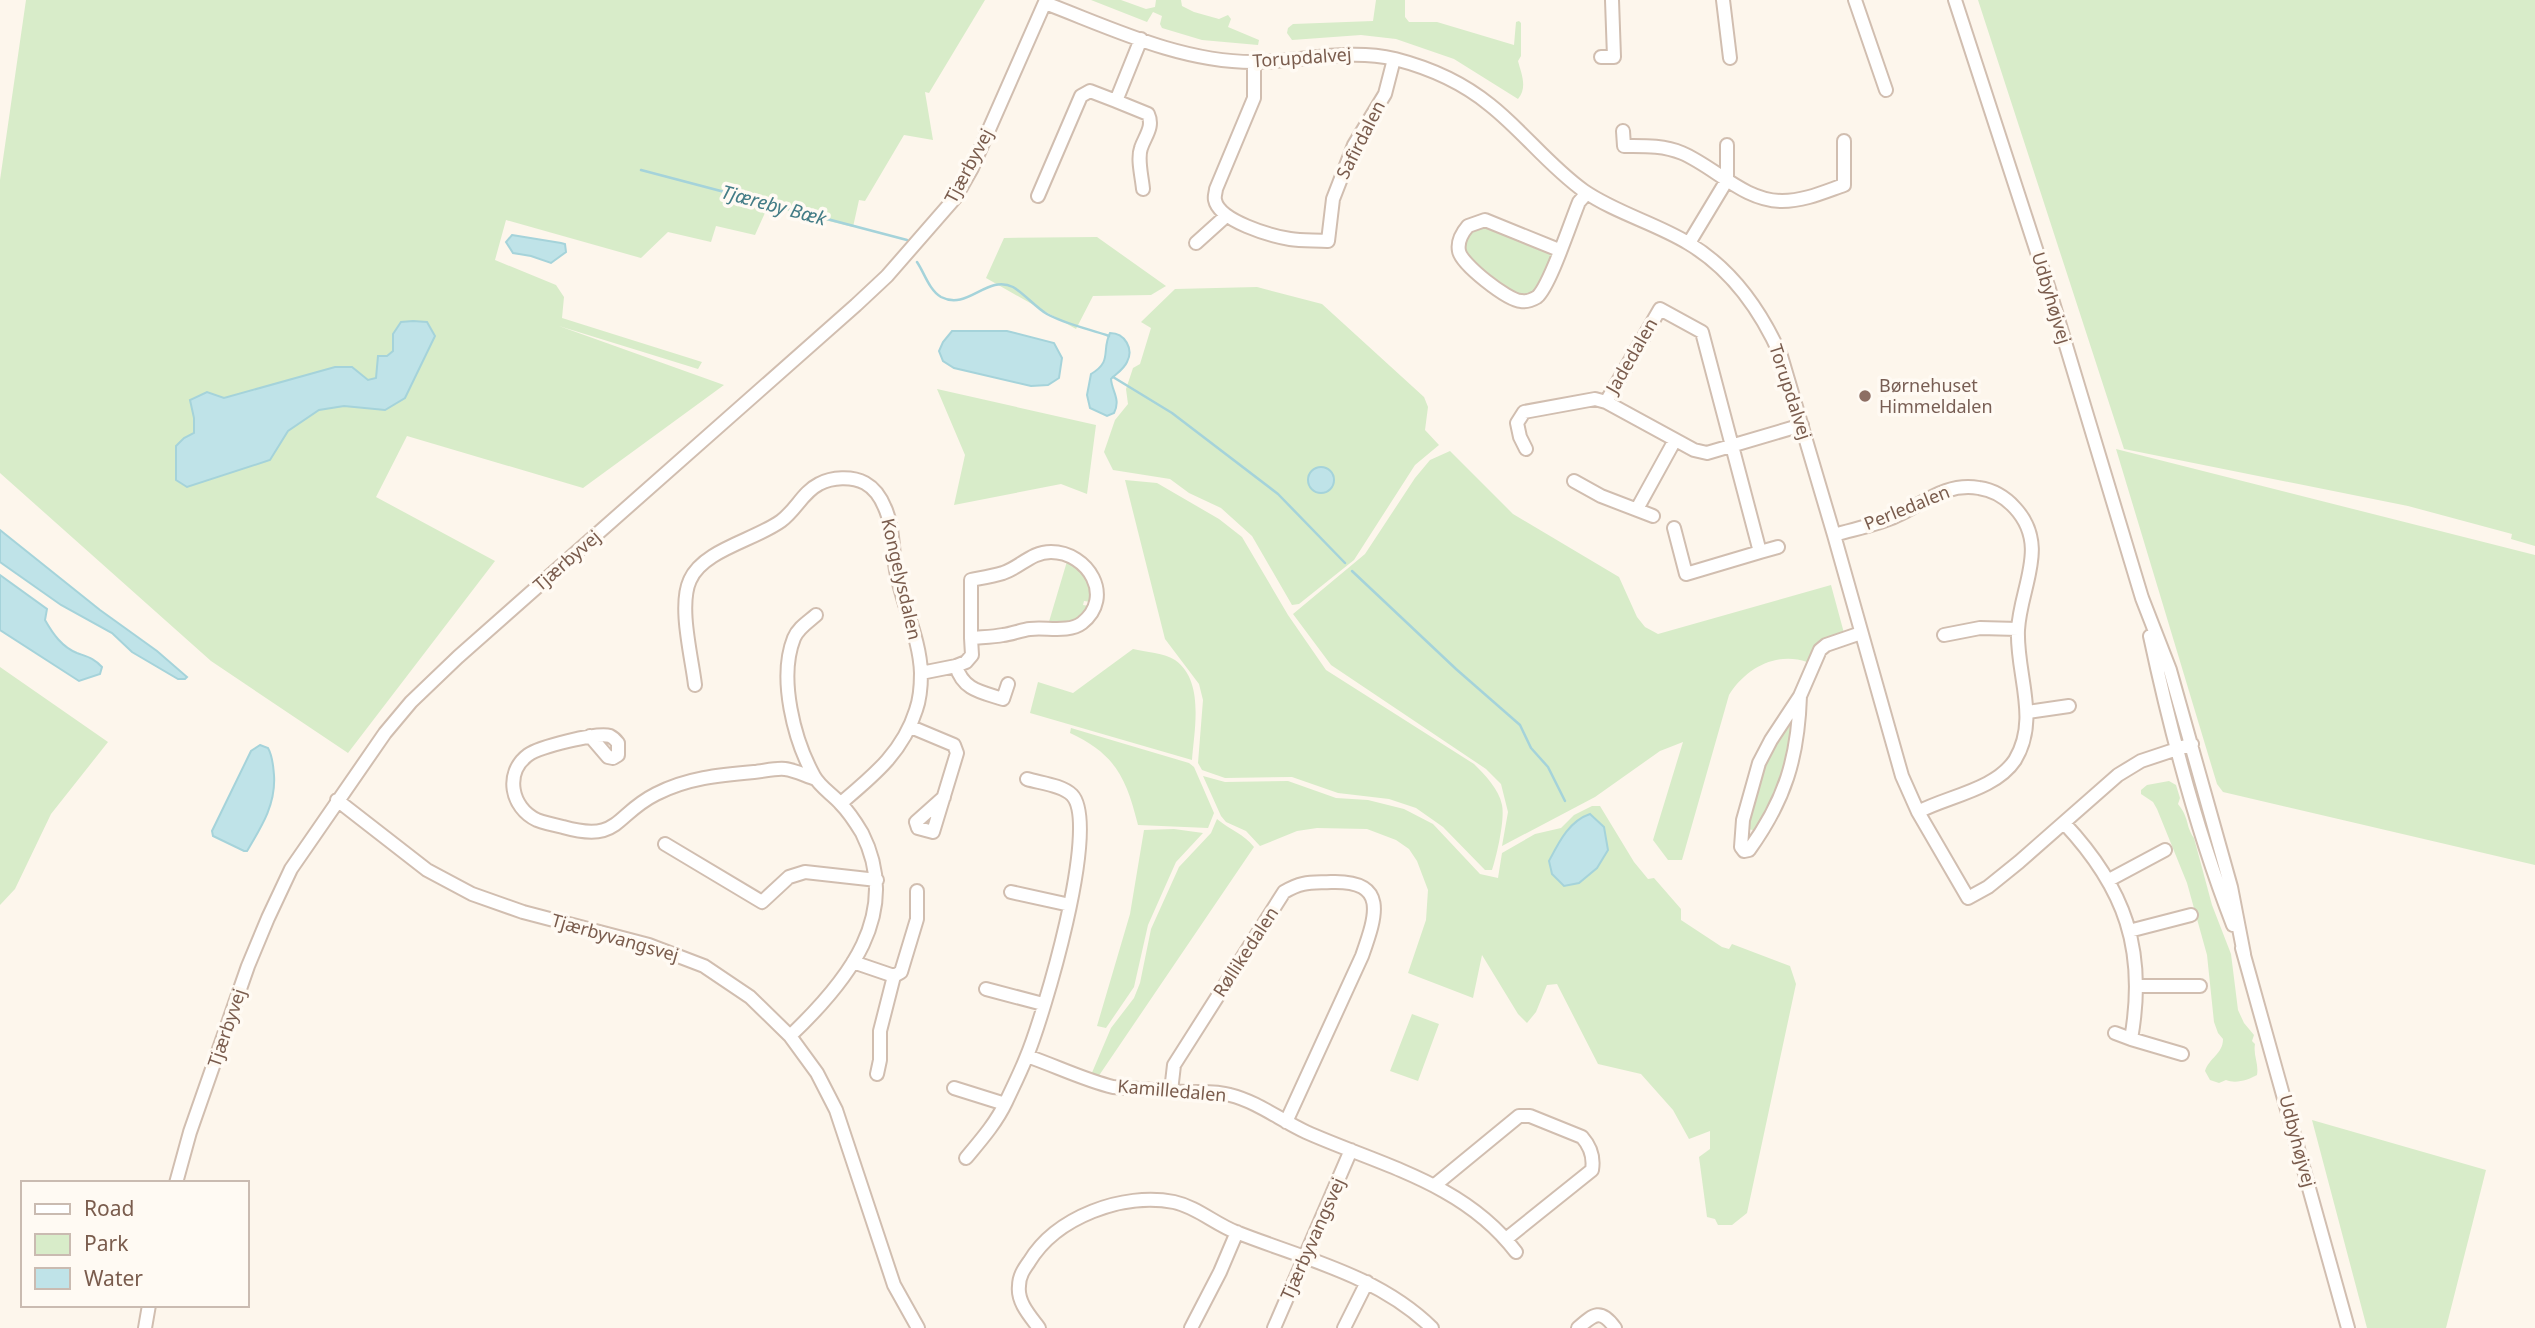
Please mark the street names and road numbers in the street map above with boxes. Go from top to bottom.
street label: Torupdalvej [1252,42,1352,72]
street label: Safirdalen [1330,96,1390,183]
street label: Tjærbyvej [938,124,998,207]
street label: Udbyhøjvej [2027,249,2077,347]
street label: Jadedalen [1599,313,1662,399]
street label: Torupdalvej [1764,341,1818,442]
street label: Perledalen [1860,479,1953,535]
street label: Kongelysdalen [876,516,928,642]
street label: Tjærbyvej [528,524,605,596]
street label: Røllikedalen [1207,902,1283,1001]
street label: Tjærbyvangsvej [549,907,682,967]
street label: Tjærbyvej [201,985,251,1070]
street label: Kamilledalen [1117,1073,1228,1107]
street label: Udbyhøjvej [2274,1092,2322,1190]
street label: Tjærbyvangsvej [1274,1174,1350,1304]

